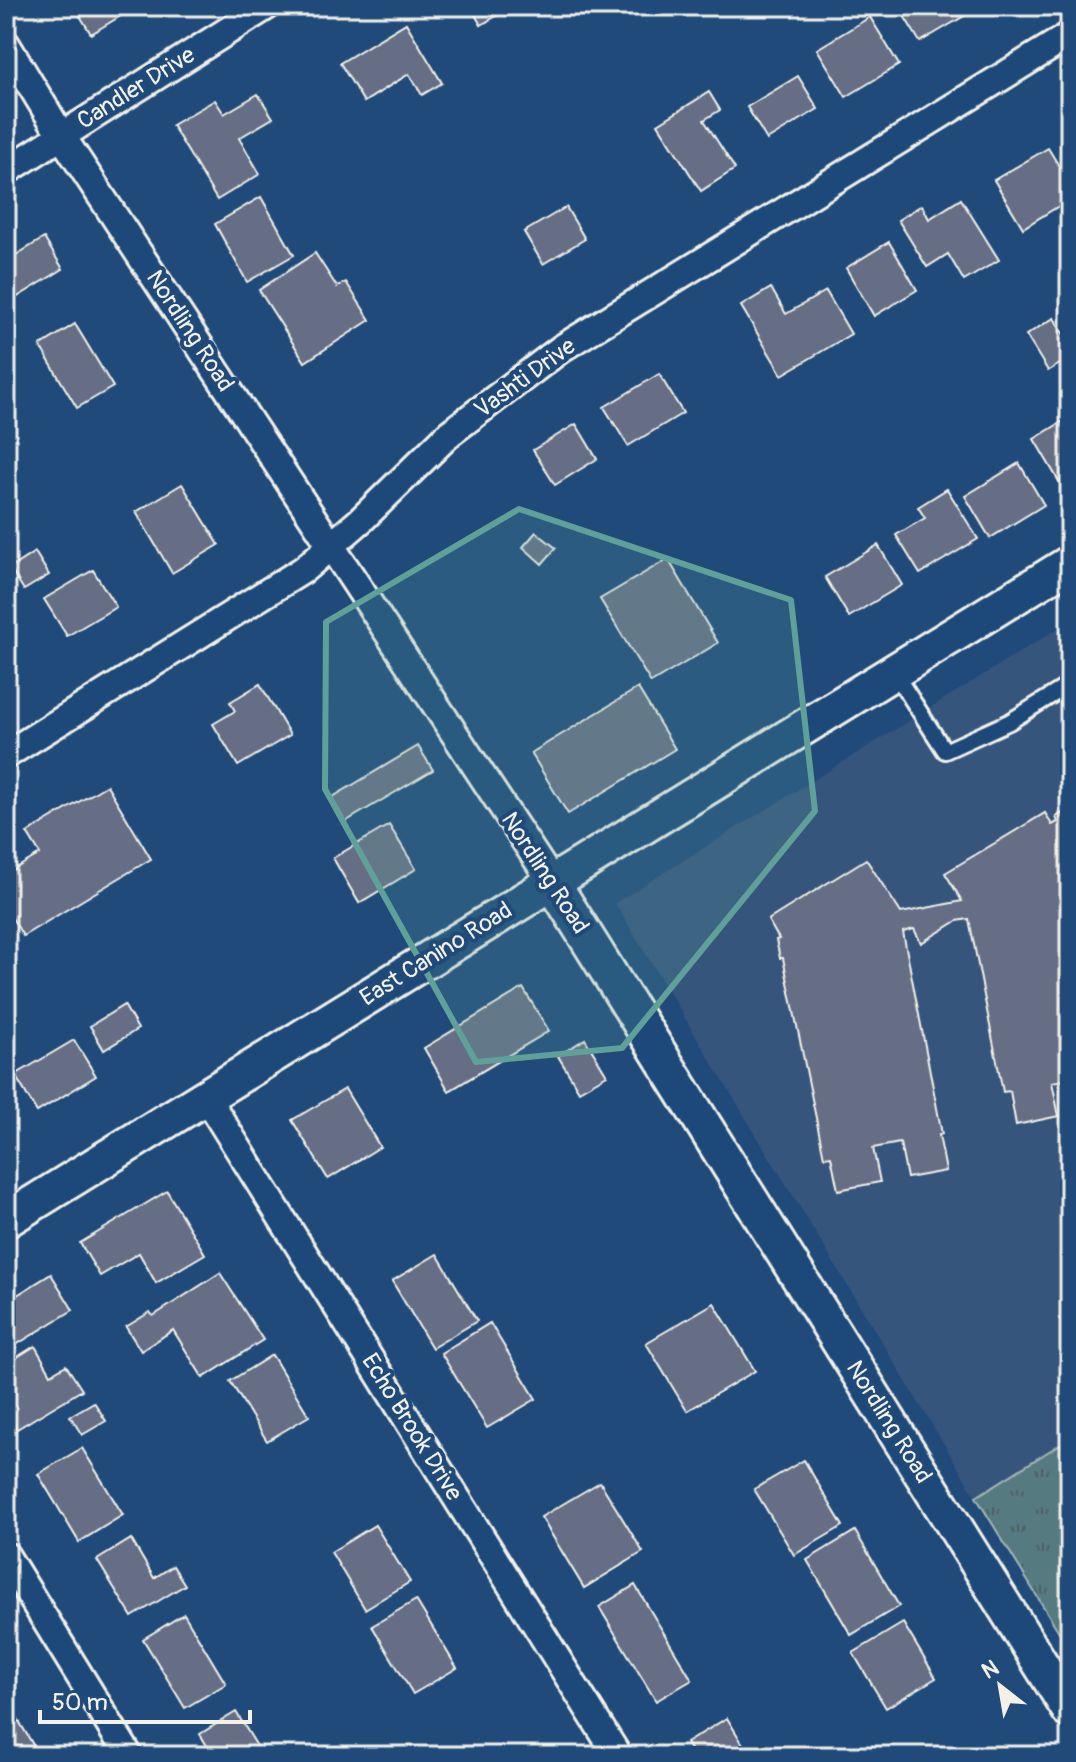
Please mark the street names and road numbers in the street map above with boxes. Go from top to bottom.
street label: Candler Drive [72,40,200,136]
street label: Nordling Road [140,265,240,397]
street label: Vashti Drive [469,332,581,424]
street label: Nordling Road [495,807,595,939]
street label: East Canino Road [355,896,517,1012]
street label: Echo Brook Drive [355,1348,469,1506]
street label: Nordling Road [840,1355,938,1489]

